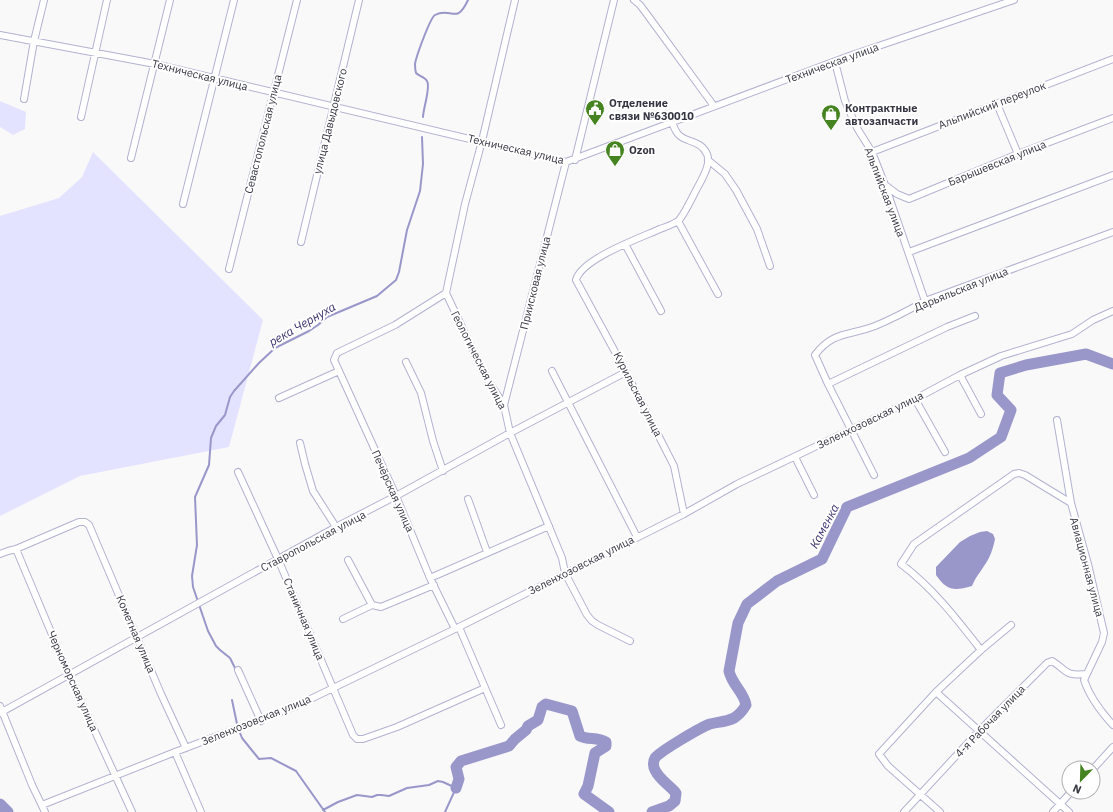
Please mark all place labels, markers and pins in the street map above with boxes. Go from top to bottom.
place label: Отделение связи №630010 [609,96,694,123]
public building icon: Отделение связи №630010 [584,98,606,126]
place label: Контрактные автозапчасти [845,101,918,128]
shop icon: Контрактные автозапчасти [820,103,842,131]
shop icon: Ozon [604,139,626,167]
place label: Ozon [629,143,655,157]

